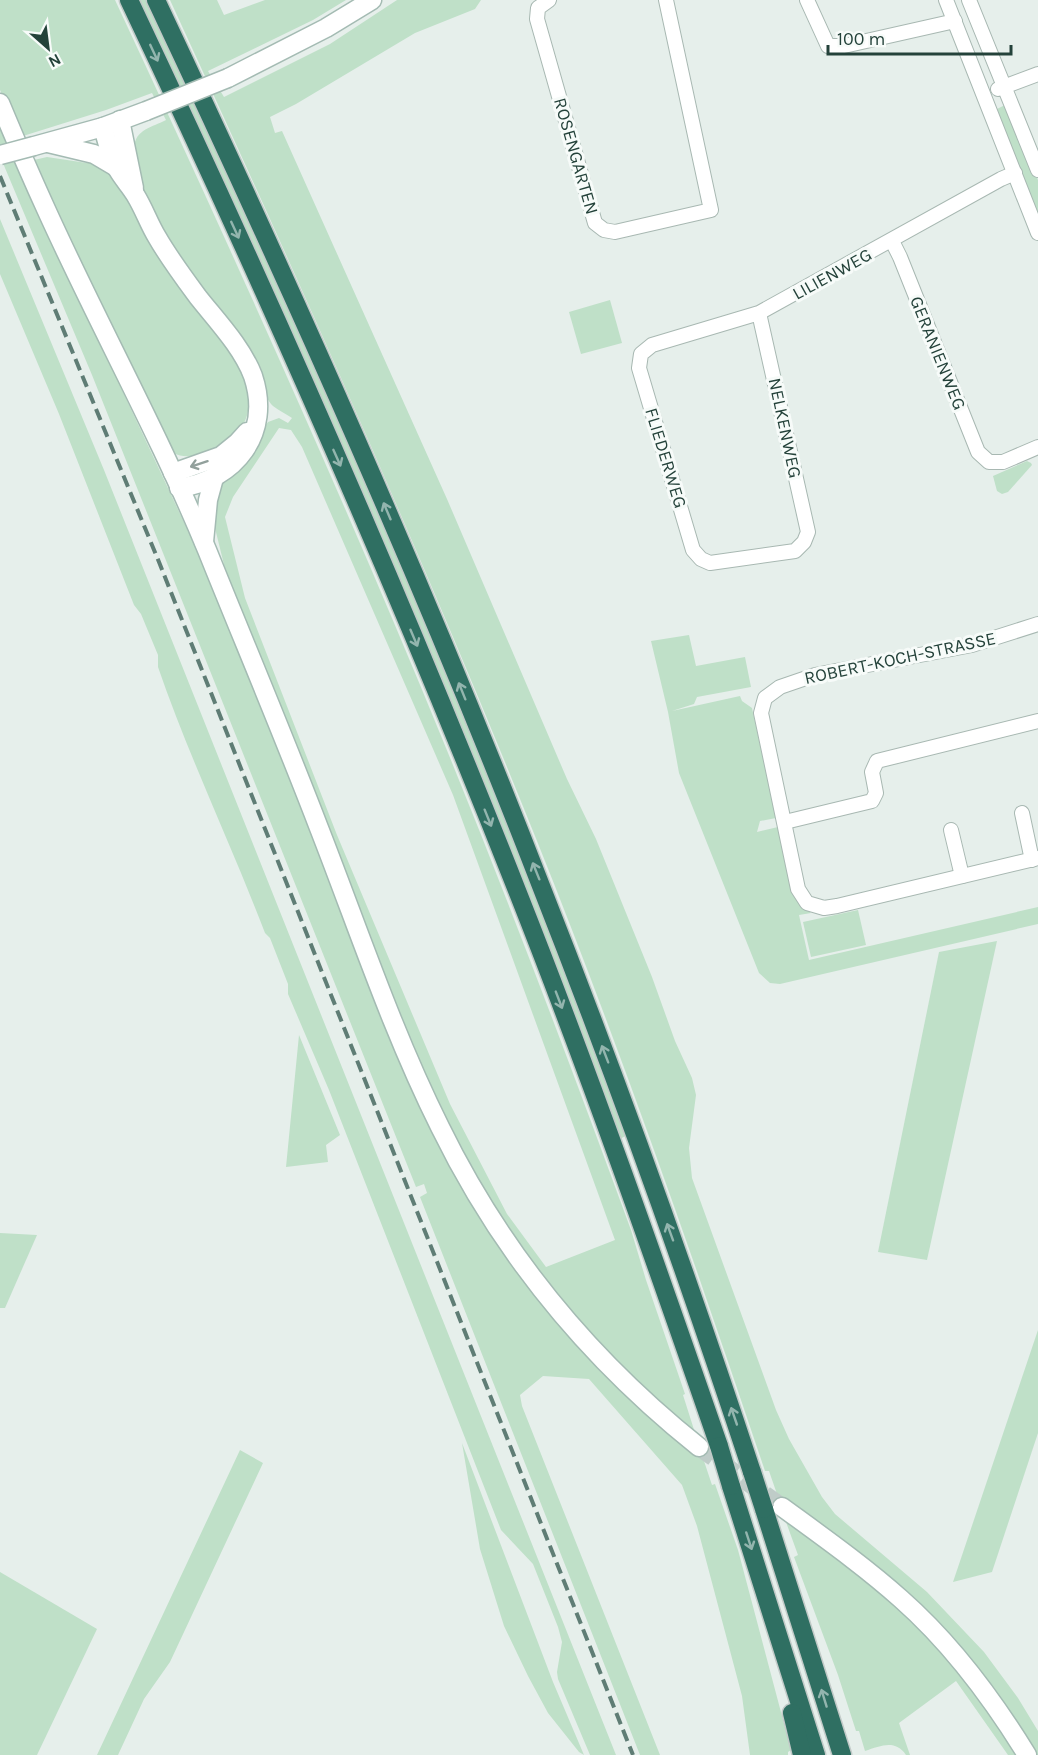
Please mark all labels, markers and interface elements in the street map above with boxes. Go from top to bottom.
north arrow [18,18,78,78]
scale bar [828,18,1011,56]
text: 100 m [837,28,885,50]
one-way arrow [149,44,160,62]
text: N [45,50,64,72]
street label: ROSENGARTEN [549,95,603,217]
one-way arrow [230,221,242,239]
street label: LILIENWEG [789,243,875,305]
street label: GERANIENWEG [905,293,971,413]
street label: NELKENWEG [764,376,806,480]
street label: FLIEDERWEG [640,405,692,511]
one-way arrow [332,449,343,467]
one-way arrow [190,459,209,470]
one-way arrow [380,503,392,521]
street label: ROBERT-KOCH-STRASSE [802,627,998,689]
one-way arrow [408,628,420,646]
one-way arrow [456,682,467,700]
one-way arrow [483,808,494,827]
one-way arrow [530,863,541,881]
one-way arrow [554,990,565,1008]
one-way arrow [599,1045,610,1064]
one-way arrow [664,1223,675,1242]
one-way arrow [727,1407,738,1426]
one-way arrow [744,1531,755,1550]
one-way arrow [818,1689,829,1708]

